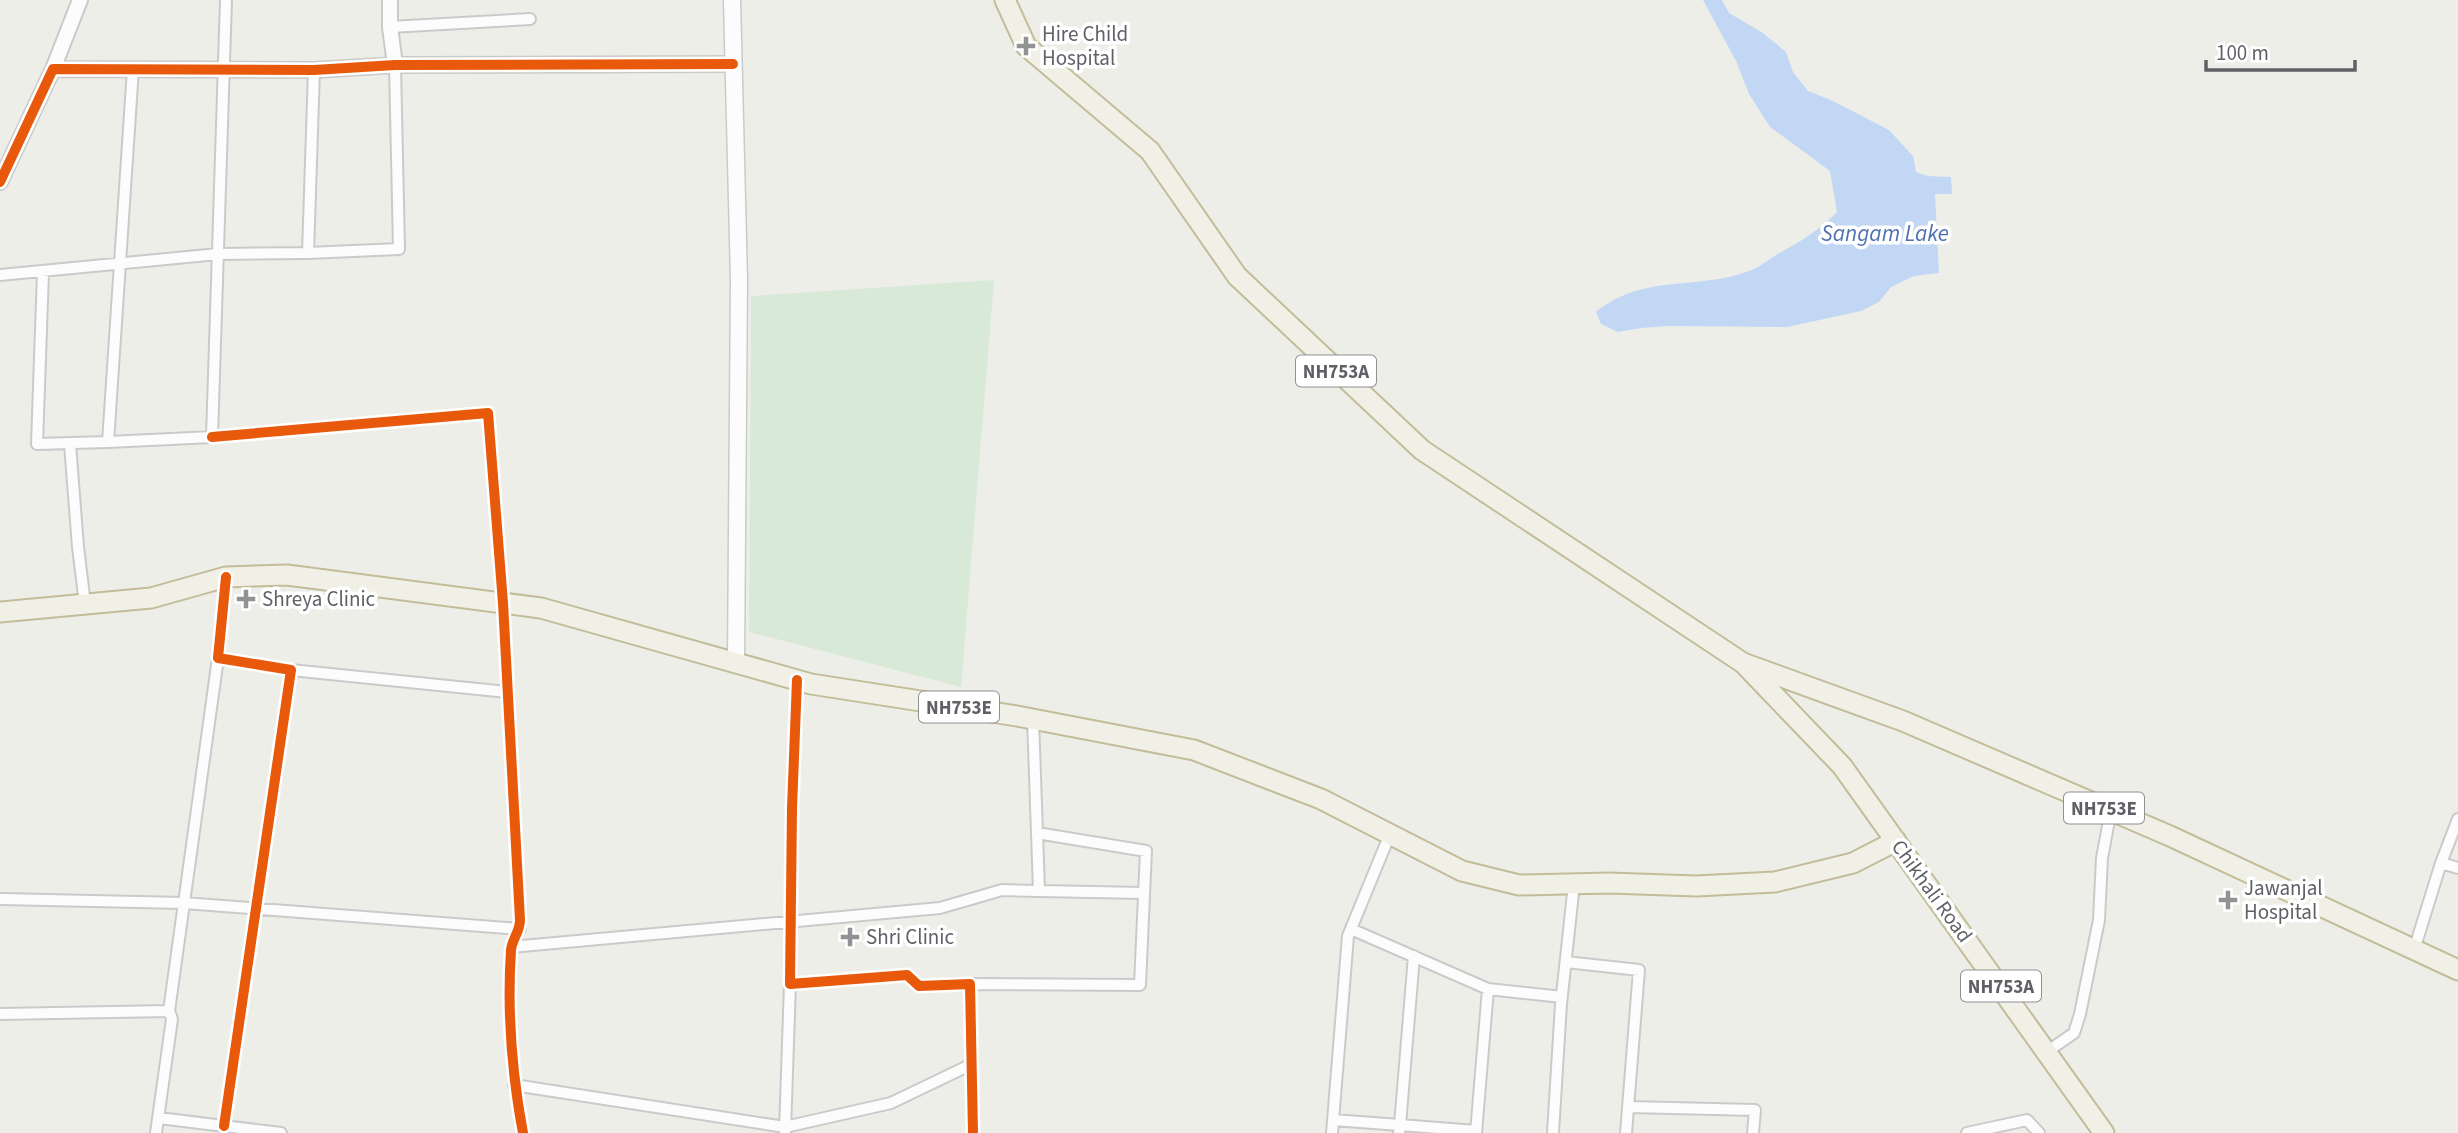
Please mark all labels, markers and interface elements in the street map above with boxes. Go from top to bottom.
place label: Hire Child Hospital [1042,19,1128,73]
scale bar [2206,28,2355,72]
marker: Hire Child Hospital [1016,36,1036,56]
text: 100 m [2216,38,2269,68]
water label: Sangam Lake [1821,217,1949,250]
road number: NH753A [1296,356,1376,386]
place label: Shreya Clinic [262,584,376,614]
marker: Shreya Clinic [236,589,256,609]
road number: NH753E [919,692,999,722]
road number: NH753E [2064,792,2144,824]
street label: Chikhali Road [1884,833,1980,949]
place label: Jawanjal Hospital [2244,873,2323,927]
marker: Jawanjal Hospital [2218,890,2238,910]
place label: Shri Clinic [866,922,954,952]
marker: Shri Clinic [840,927,860,947]
road number: NH753A [1961,970,2041,1002]

